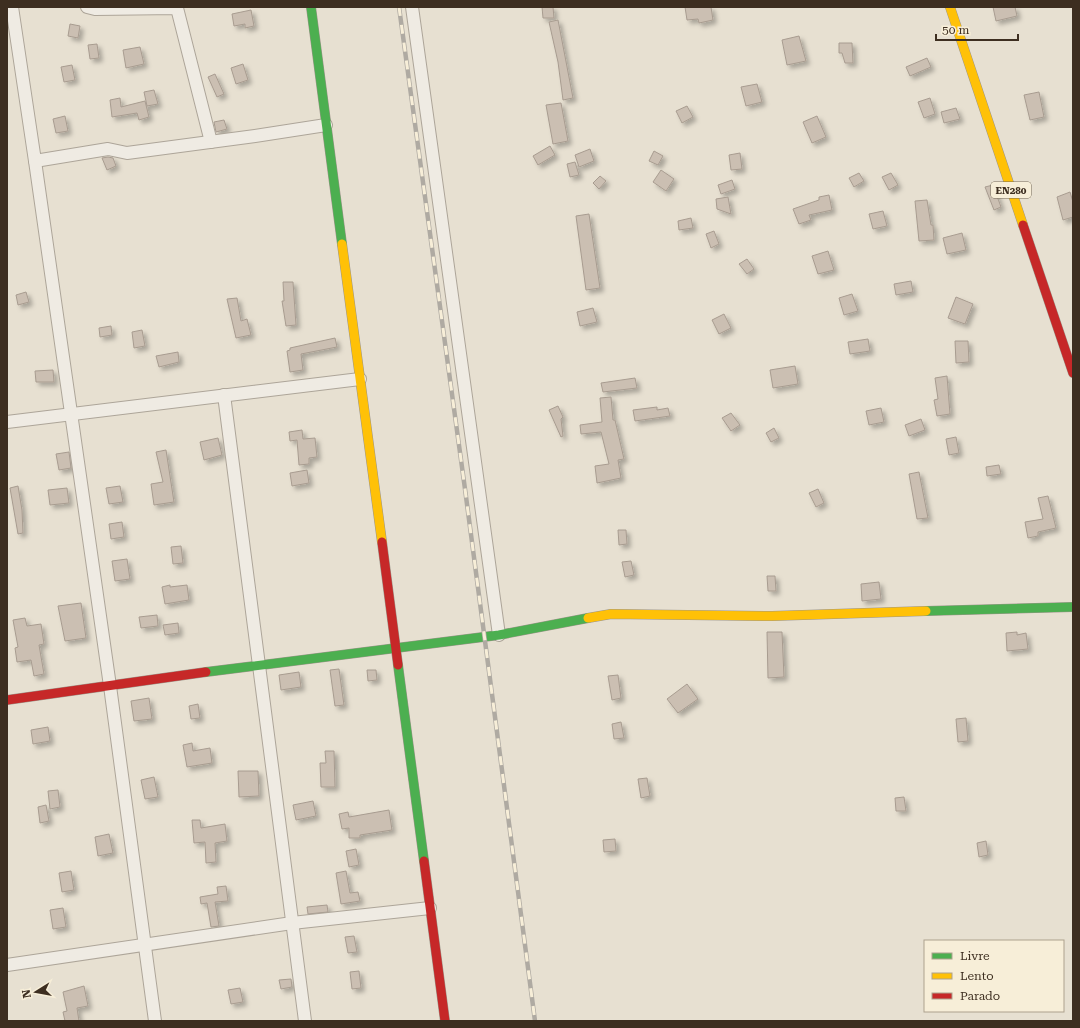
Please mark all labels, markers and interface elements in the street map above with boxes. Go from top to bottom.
scale bar [936,16,1018,42]
text: 50 m [942,23,969,37]
road number: EN280 [991,182,1031,198]
legend [924,940,1064,1012]
text: Livre [960,949,990,963]
text: Lento [960,969,994,983]
north arrow [16,972,56,1012]
text: N [19,988,34,999]
text: Parado [960,989,1000,1003]

